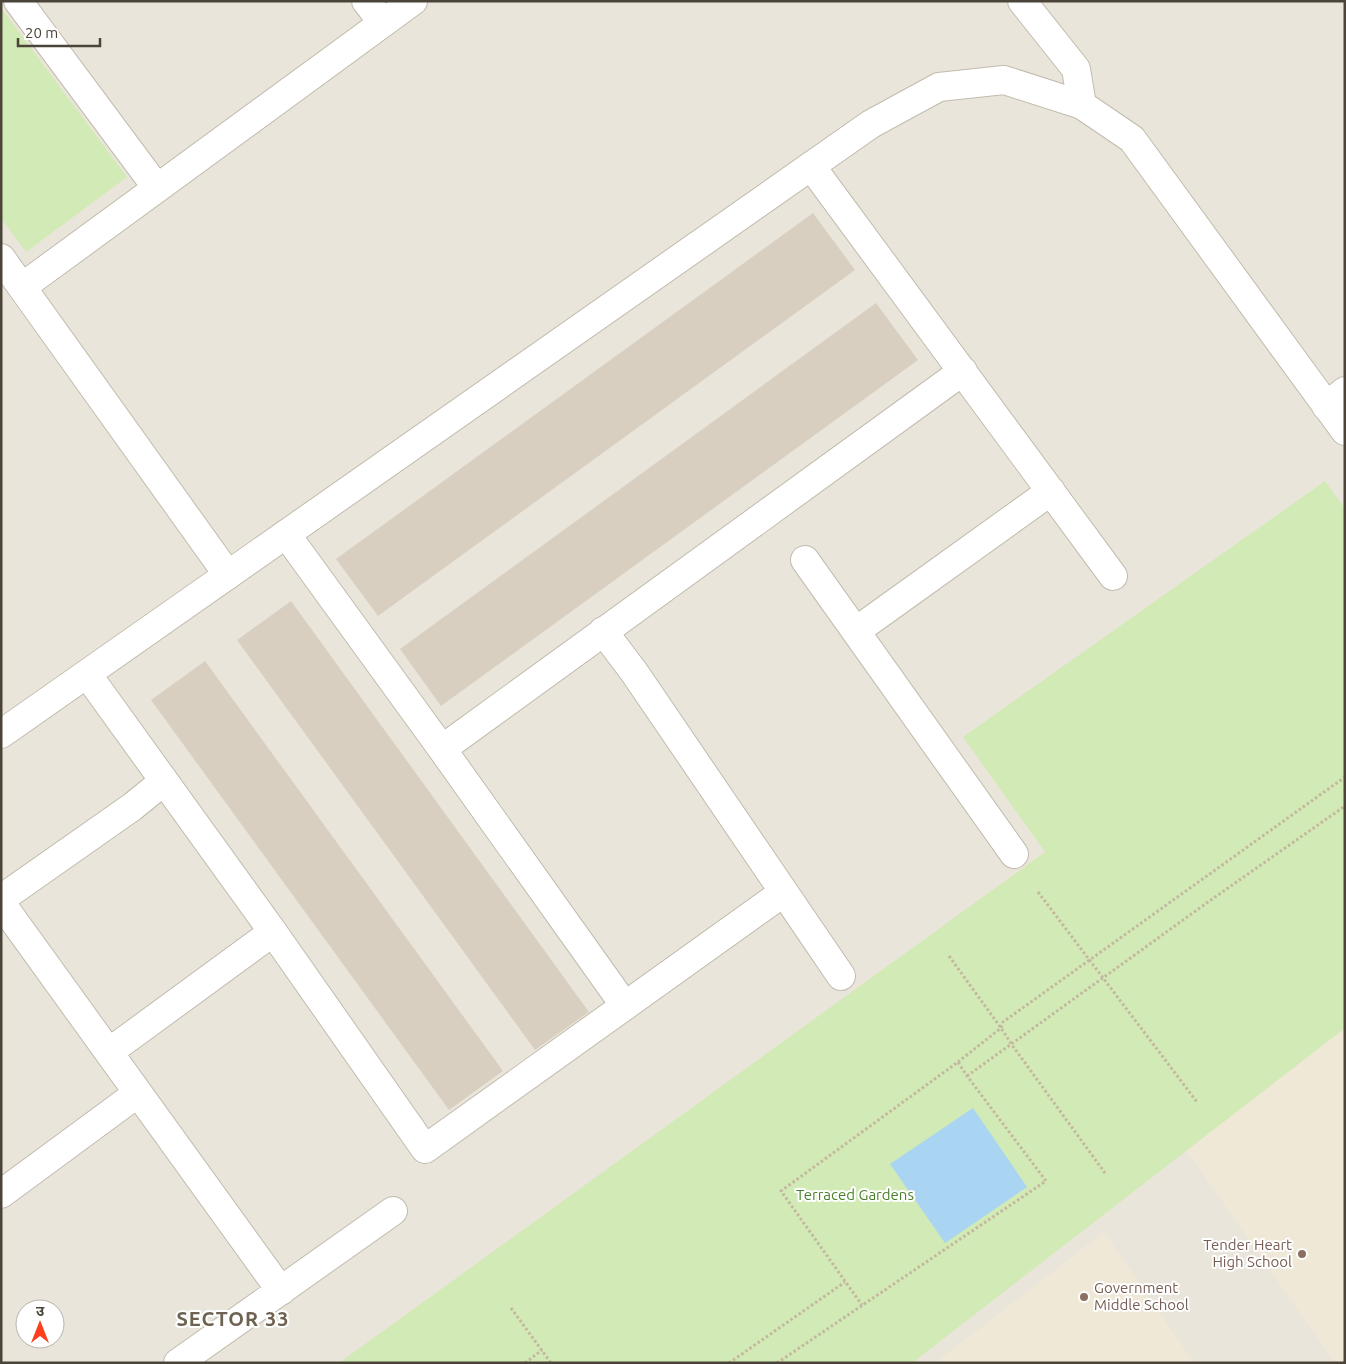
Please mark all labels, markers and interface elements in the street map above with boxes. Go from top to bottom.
scale bar [18,15,100,47]
text: 20 m [25,24,58,41]
park label: Terraced Gardens [796,1186,914,1203]
place label: Tender Heart High School [1203,1236,1292,1270]
marker: Tender Heart High School [1296,1248,1308,1260]
place label: Government Middle School [1094,1279,1189,1313]
marker: Government Middle School [1078,1291,1090,1303]
north arrow [15,1299,65,1349]
text: उ [36,1303,45,1319]
district label: SECTOR 33 [176,1307,290,1330]

